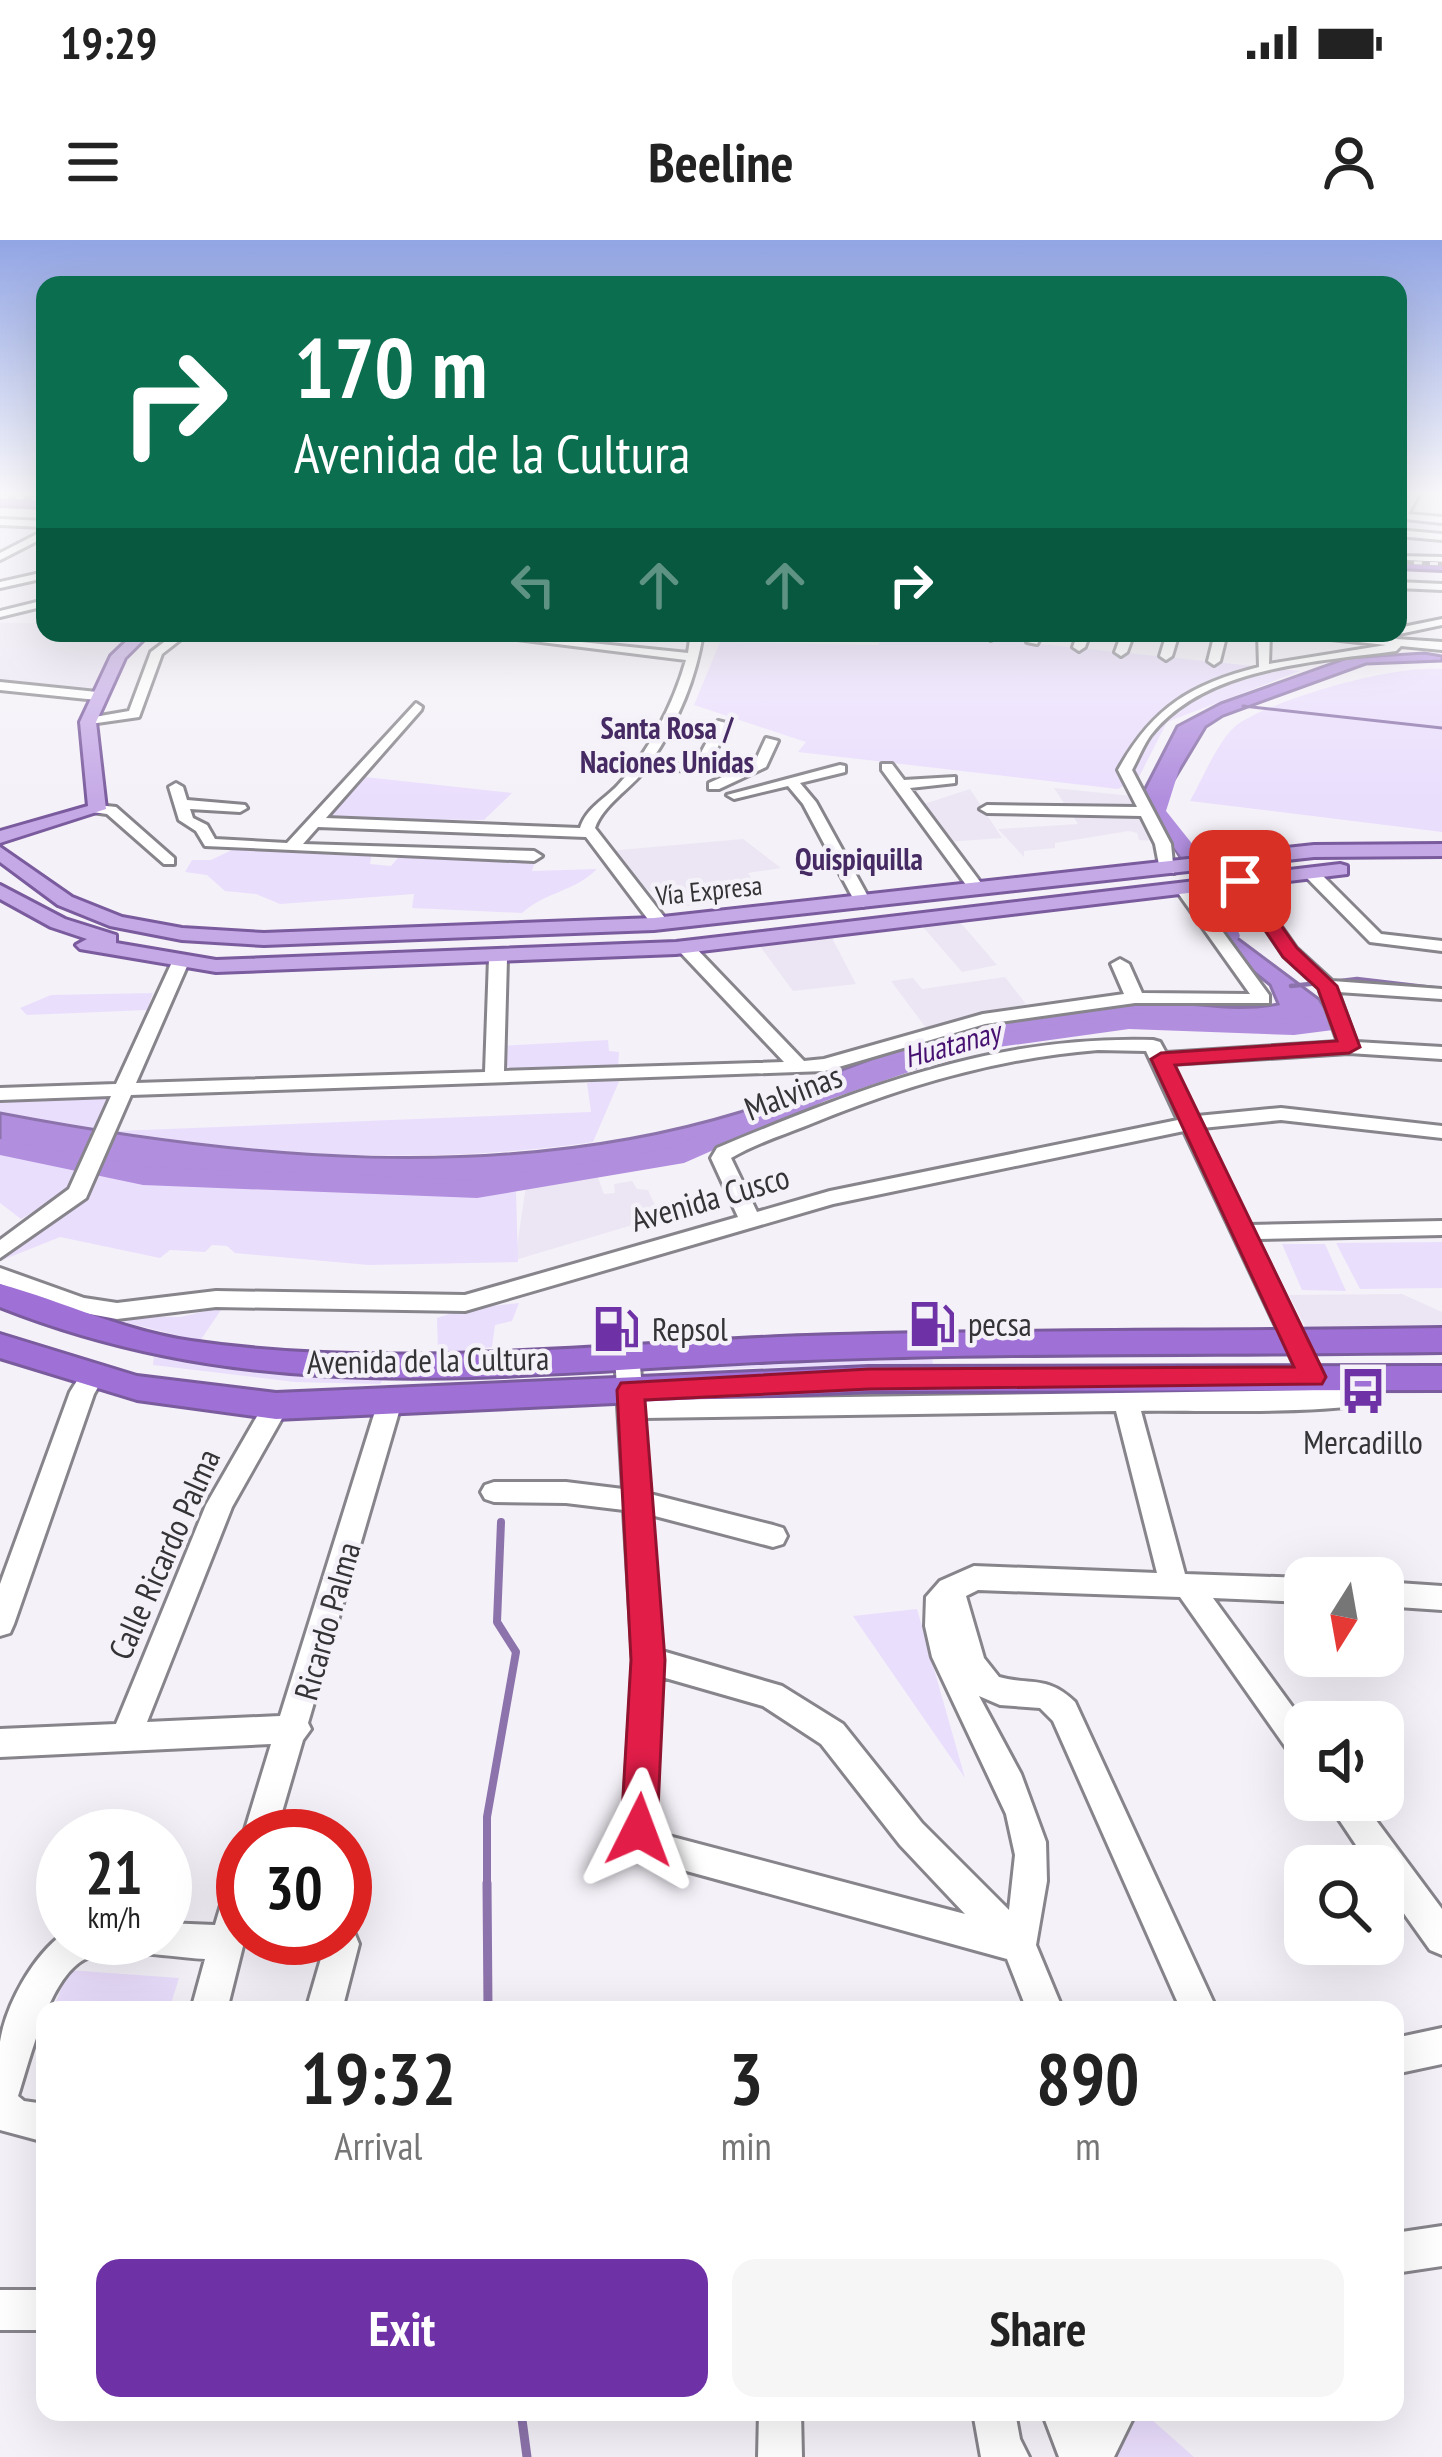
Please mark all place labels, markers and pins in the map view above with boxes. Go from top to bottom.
pin [1189,830,1291,932]
fuel station icon: pecsa [907,1299,957,1349]
place label: pecsa [968,1302,1032,1345]
fuel station icon: Repsol [591,1304,641,1354]
place label: Repsol [652,1307,728,1350]
bus stop icon: Mercadillo [1338,1366,1388,1416]
place label: Mercadillo [1303,1420,1423,1463]

